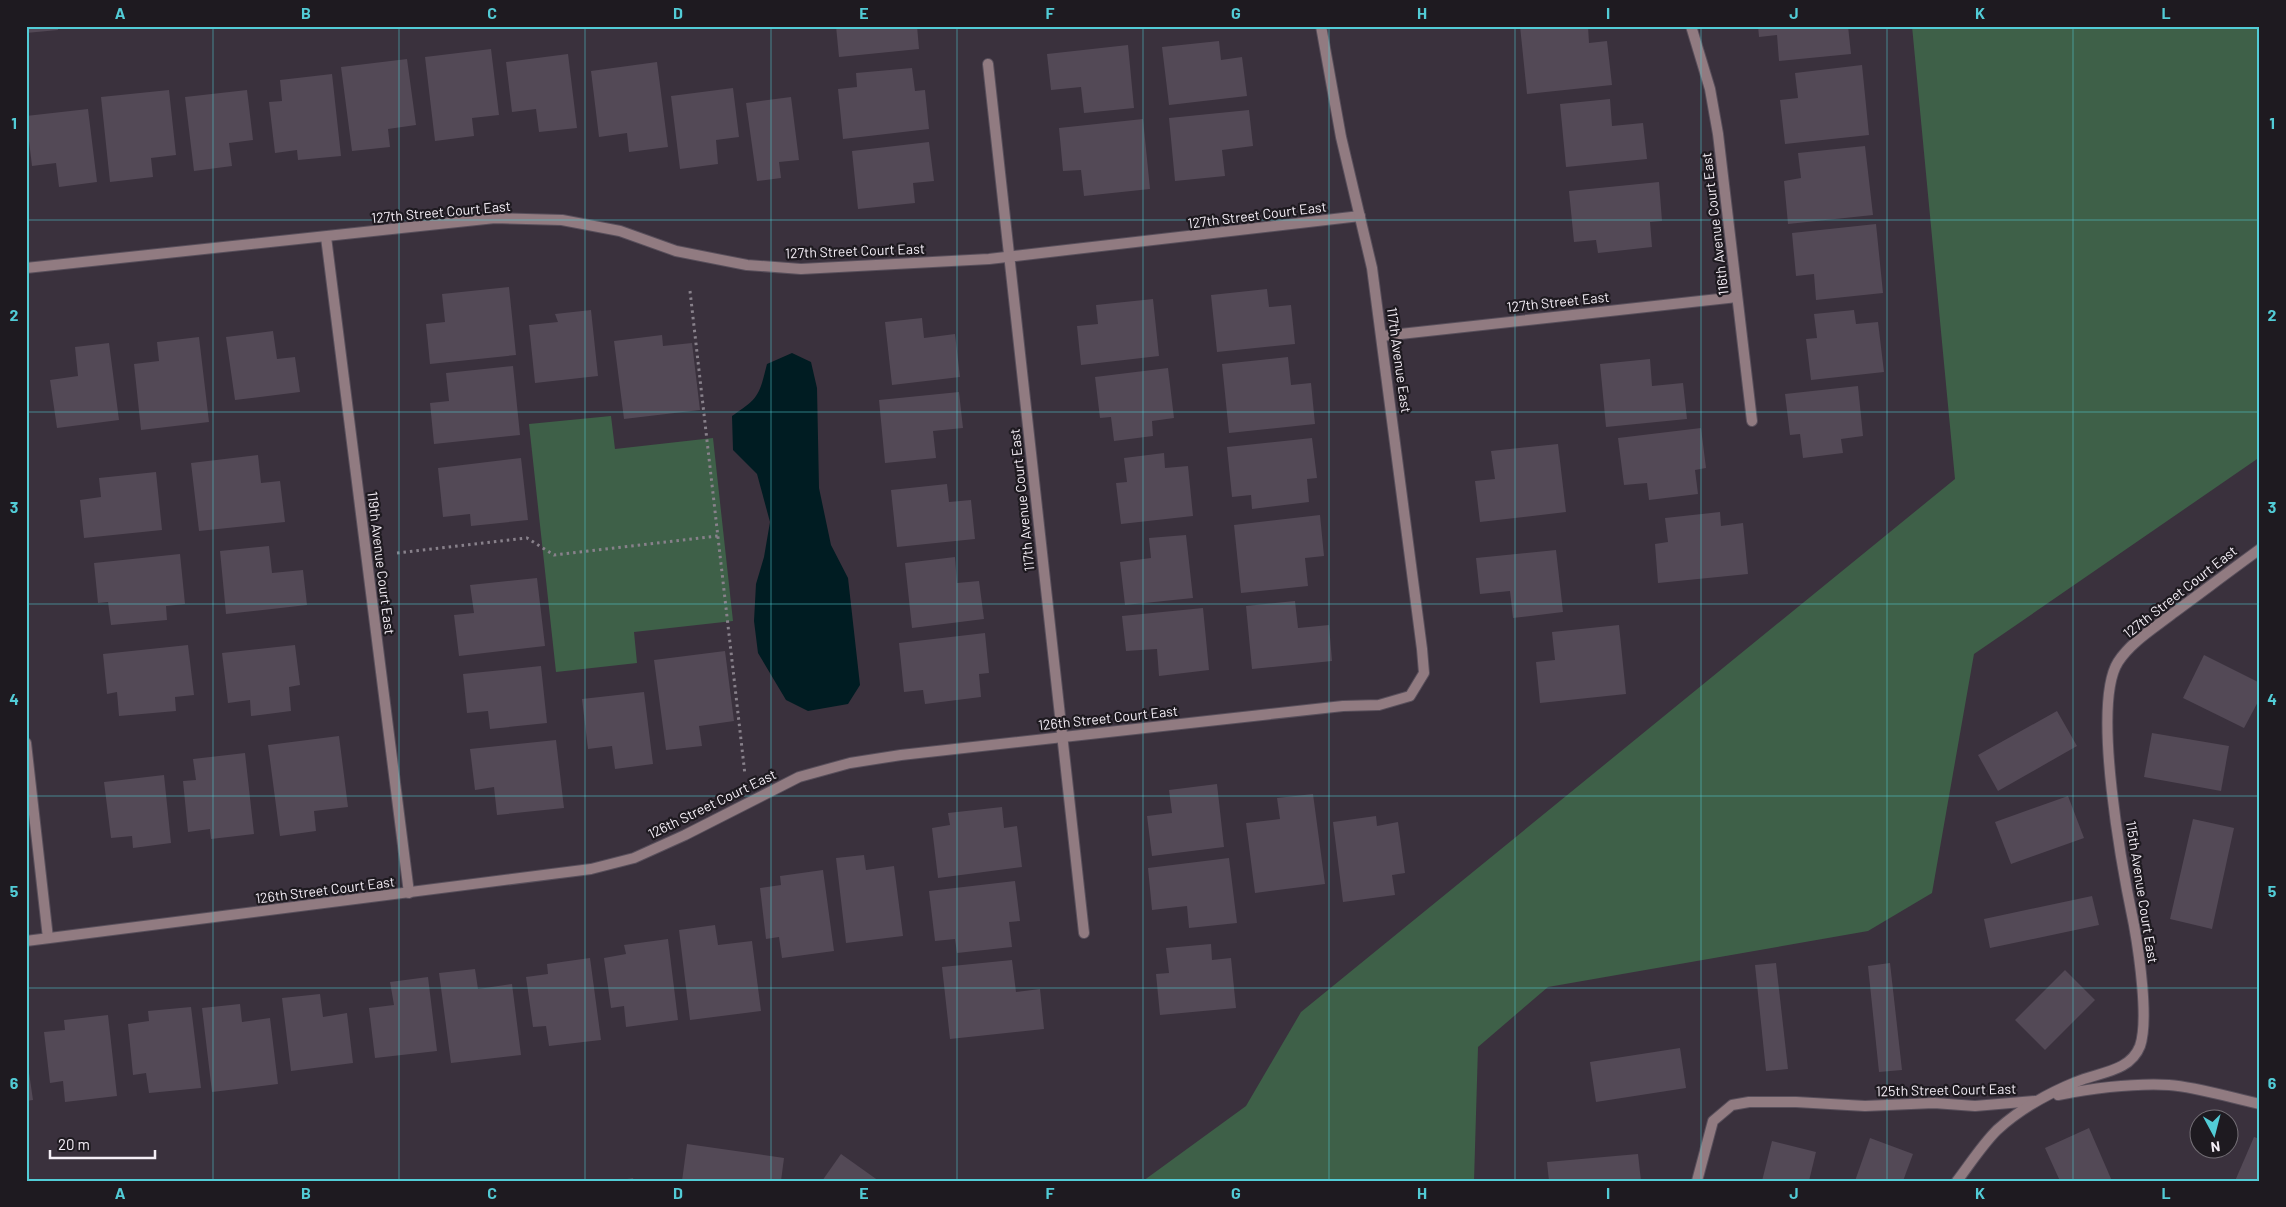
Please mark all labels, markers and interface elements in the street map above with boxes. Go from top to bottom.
text: A [115,3,126,22]
text: B [301,3,311,22]
text: C [487,3,497,22]
text: D [673,3,683,22]
text: E [859,3,869,22]
text: F [1046,3,1055,22]
text: G [1231,3,1241,22]
text: H [1417,3,1427,22]
text: I [1606,3,1610,22]
text: J [1789,3,1799,22]
text: K [1975,3,1985,22]
text: L [2161,3,2171,22]
text: 1 [11,113,17,132]
text: 1 [2269,113,2275,132]
street label: 116th Avenue Court East [1697,152,1732,297]
street label: 127th Street Court East [371,197,511,226]
street label: 127th Street Court East [1187,198,1327,231]
street label: 127th Street Court East [785,240,925,261]
street label: 127th Street East [1506,288,1610,315]
text: 2 [10,305,19,324]
text: 2 [2268,305,2277,324]
street label: 117th Avenue East [1384,306,1415,414]
street label: 117th Avenue Court East [1006,428,1037,572]
street label: 119th Avenue Court East [364,490,399,636]
text: 3 [10,497,18,516]
text: 3 [2268,497,2276,516]
street label: 127th Street Court East [2119,542,2240,641]
text: 4 [9,689,19,708]
text: 4 [2267,689,2277,708]
street label: 126th Street Court East [1037,702,1179,733]
street label: 126th Street Court East [645,765,779,842]
street label: 115th Avenue Court East [2123,819,2162,964]
street label: 126th Street Court East [254,873,396,906]
text: 5 [10,881,19,900]
text: 5 [2268,881,2277,900]
text: 6 [10,1073,19,1092]
text: 6 [2268,1073,2277,1092]
street label: 125th Street Court East [1876,1080,2016,1099]
north arrow [2188,1110,2238,1160]
scale bar [50,1127,155,1159]
text: 20 m [58,1135,90,1153]
text: N [2210,1138,2221,1156]
text: A [115,1183,126,1202]
text: B [301,1183,311,1202]
text: C [487,1183,497,1202]
text: D [673,1183,683,1202]
text: E [859,1183,869,1202]
text: F [1046,1183,1055,1202]
text: G [1231,1183,1241,1202]
text: H [1417,1183,1427,1202]
text: I [1606,1183,1610,1202]
text: J [1789,1183,1799,1202]
text: K [1975,1183,1985,1202]
text: L [2161,1183,2171,1202]

